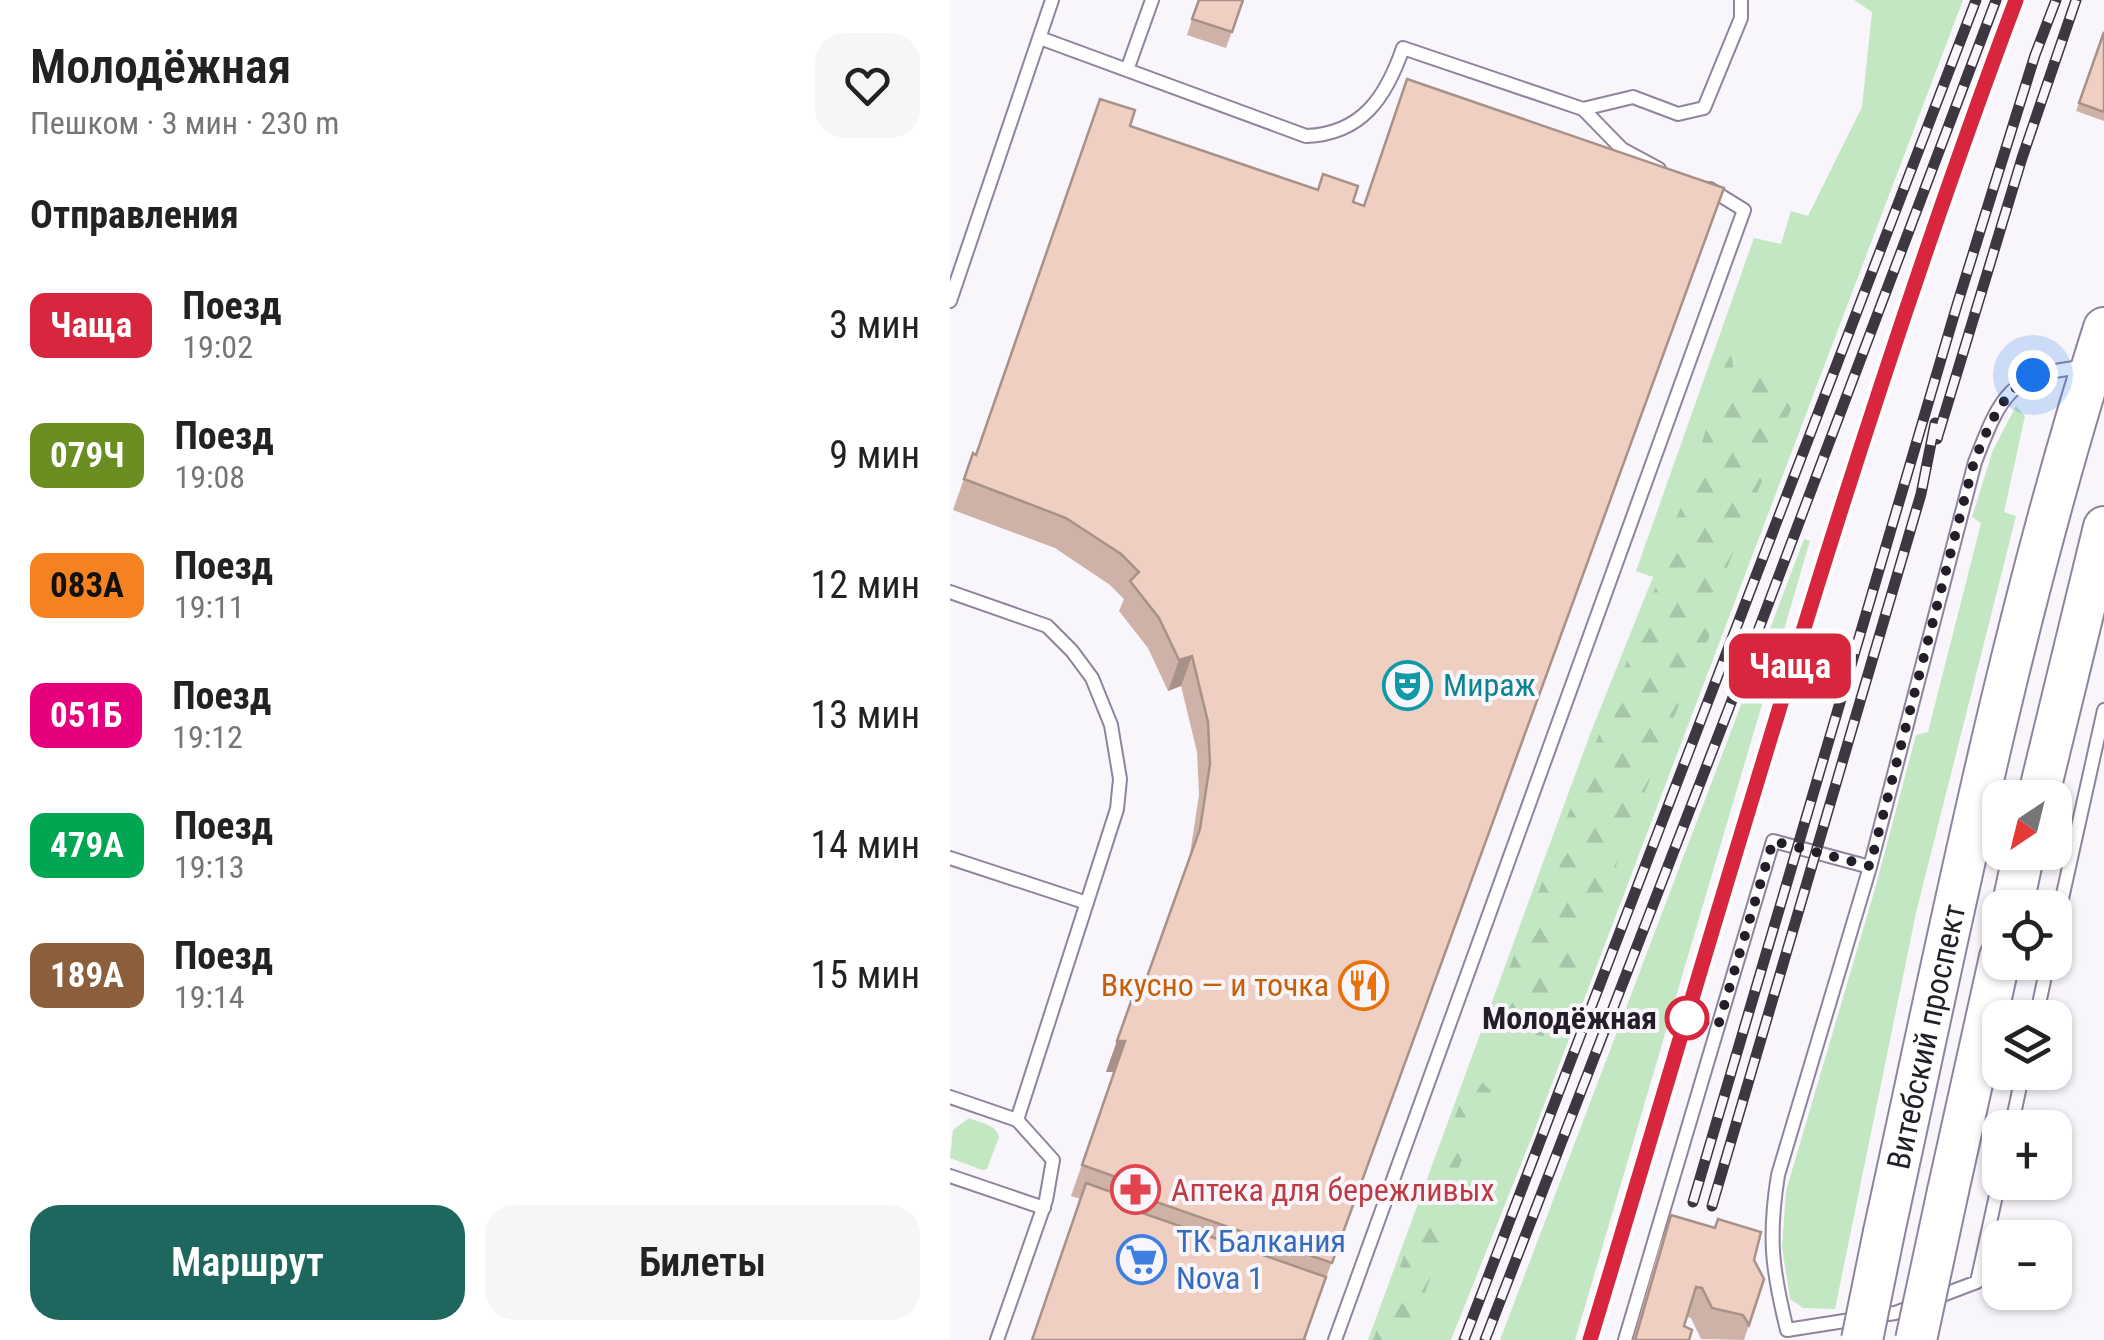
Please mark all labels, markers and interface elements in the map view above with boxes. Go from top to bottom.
button: heart [815,33,920,138]
text: Молодёжная [30,38,291,95]
text: Пешком · 3 мин · 230 m [30,104,339,142]
text: Отправления [30,193,239,237]
text: Поезд [182,284,281,328]
text: 3 мин [829,303,920,347]
text: Чаща [50,305,132,346]
text: 19:02 [182,328,253,366]
your location [2008,350,2058,400]
text: Поезд [174,414,274,458]
text: 9 мин [829,433,920,477]
text: 079Ч [50,435,124,476]
text: 19:08 [174,458,245,496]
text: Поезд [174,544,273,588]
text: 12 мин [811,563,920,607]
text: 083А [50,565,124,606]
text: 19:11 [174,588,245,626]
line badge: Чаща [1720,634,1860,698]
text: Чаща [1749,646,1831,687]
theatre icon: Мираж [1382,659,1434,711]
place label: Мираж [1443,666,1536,704]
text: Поезд [172,674,271,718]
text: 13 мин [811,693,920,737]
text: 051Б [50,695,122,736]
text: 19:12 [172,718,243,756]
north arrow [1982,780,2072,870]
map controls [1982,780,2072,1310]
text: Поезд [174,804,273,848]
text: 14 мин [811,823,920,867]
text: 479А [50,825,124,866]
text: 19:13 [174,848,245,886]
button: locate [1982,890,2072,980]
street label: Витебский проспект [1879,901,1973,1173]
text: Поезд [174,934,273,978]
text: 15 мин [811,953,920,997]
text: 189А [50,955,124,996]
restaurant icon: Вкусно — и точка [1338,959,1390,1011]
place label: Вкусно — и точка [1101,966,1329,1004]
text: 19:14 [174,978,245,1016]
marker: Молодёжная [1666,997,1708,1039]
place label: Молодёжная [1482,999,1657,1037]
button: layers [1982,1000,2072,1090]
button: + [1982,1110,2072,1200]
pharmacy icon: Аптека для бережливых [1110,1164,1162,1216]
place label: Аптека для бережливых [1171,1171,1494,1209]
button: Маршрут [30,1205,465,1320]
button: Билеты [485,1205,920,1320]
button: − [1982,1220,2072,1310]
place label: ТК Балкания Nova 1 [1176,1222,1346,1297]
supermarket icon: ТК Балкания Nova 1 [1115,1233,1167,1285]

